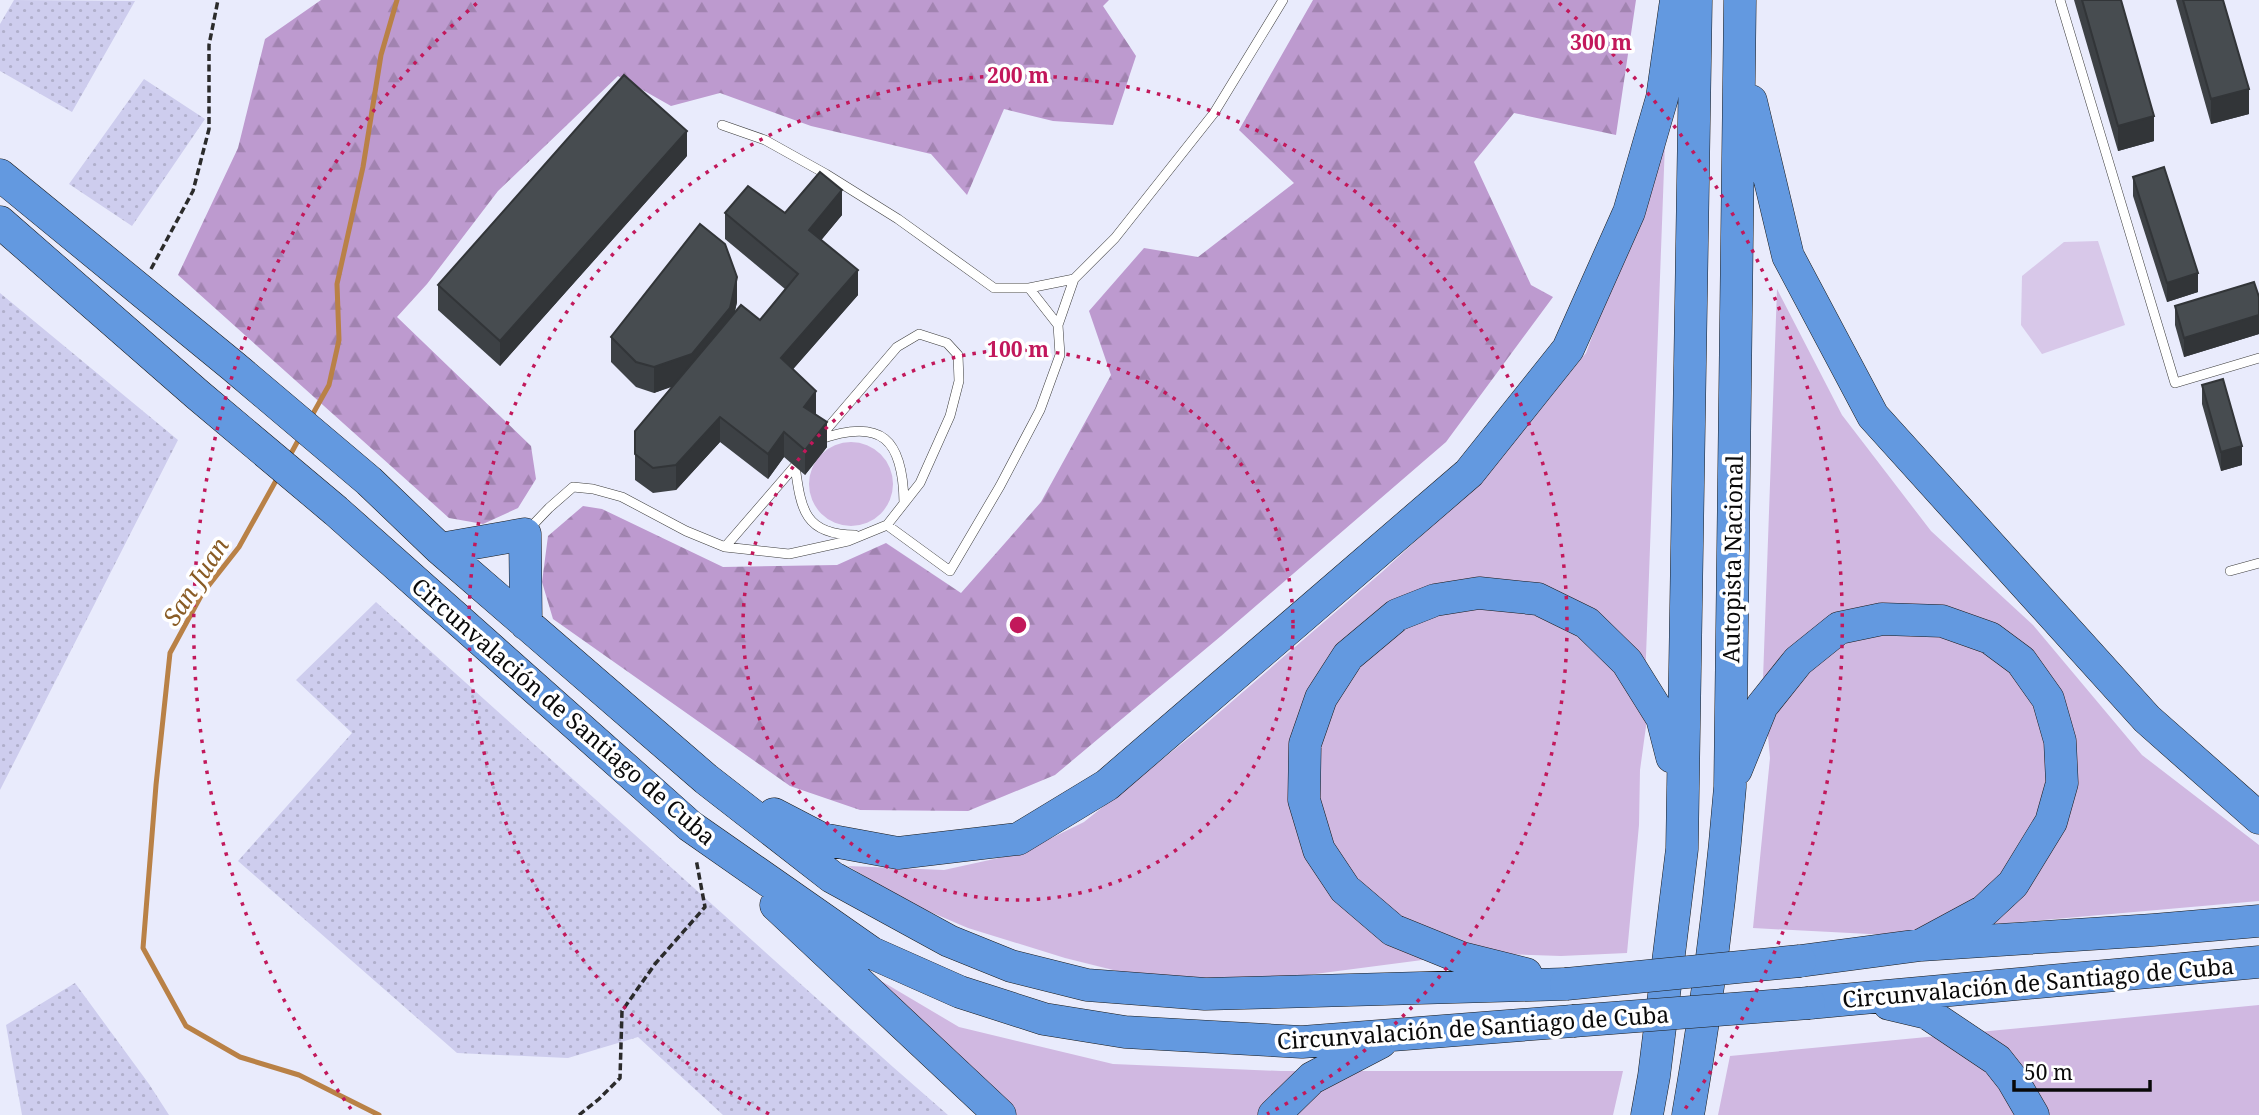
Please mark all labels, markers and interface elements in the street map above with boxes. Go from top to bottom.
text: 300 m [1570,28,1632,56]
text: 200 m [987,61,1049,89]
text: 100 m [987,335,1049,363]
street label: Autopista Nacional [1714,455,1750,663]
water label: San Juan [154,531,236,631]
street label: Circunvalación de Santiago de Cuba [405,570,723,852]
centre of rings [1006,613,1030,637]
street label: Circunvalación de Santiago de Cuba [1841,949,2235,1015]
street label: Circunvalación de Santiago de Cuba [1276,997,1670,1057]
scale bar [2014,1048,2150,1092]
text: 50 m [2024,1058,2073,1086]

